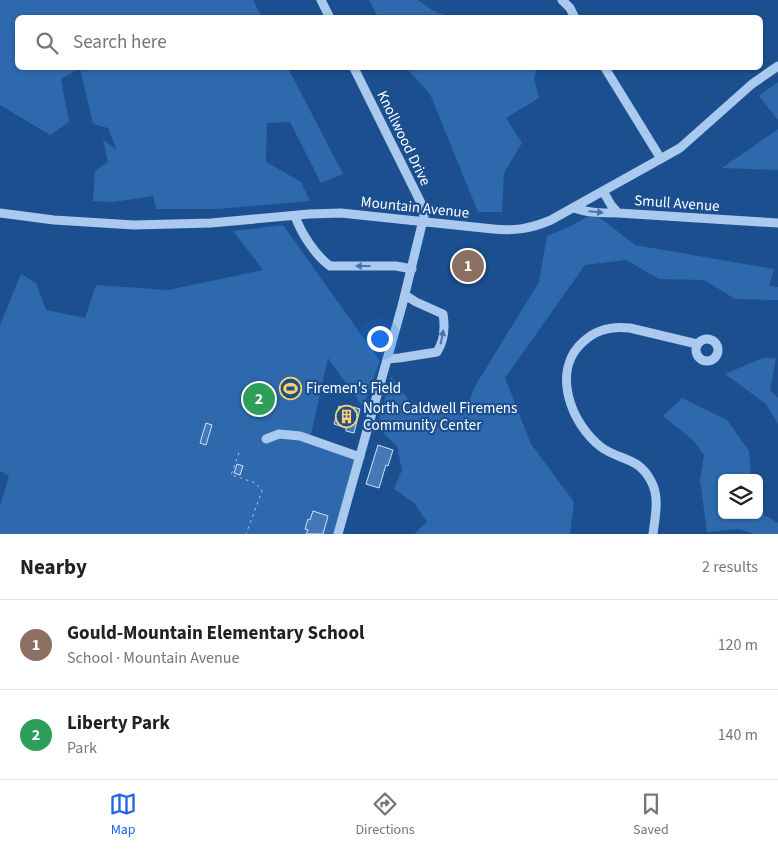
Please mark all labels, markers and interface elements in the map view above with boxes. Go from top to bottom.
search box [15,15,763,70]
icon: search [33,29,61,57]
text: Search here [73,29,167,56]
street label: Knollwood Drive [371,87,436,189]
street label: Smull Avenue [634,190,720,217]
street label: Mountain Avenue [360,191,470,224]
one-way arrow [588,208,604,216]
pin: 1 [452,247,484,285]
one-way arrow [355,262,371,270]
your location [367,326,393,352]
one-way arrow [438,330,446,345]
sports icon: Firemen's Field [278,376,302,400]
place label: Firemen's Field [306,378,401,399]
pin: 2 [243,380,275,418]
place label: North Caldwell Firemens Community Center [363,398,517,436]
building icon: North Caldwell Firemens Community Center [335,405,359,429]
map controls [718,474,763,519]
button: layers [718,474,763,519]
text: Nearby [20,552,87,582]
text: 2 results [702,556,758,578]
text: Gould-Mountain Elementary School [67,620,364,647]
text: 1 [32,634,40,656]
text: 120 m [718,634,758,656]
text: School · Mountain Avenue [67,647,239,669]
text: Liberty Park [67,710,170,737]
text: 2 [32,724,40,746]
text: 140 m [718,724,758,746]
text: Park [67,737,97,759]
tab: Map [109,790,137,840]
tab: Directions [355,790,415,840]
tab: Saved [633,790,669,840]

